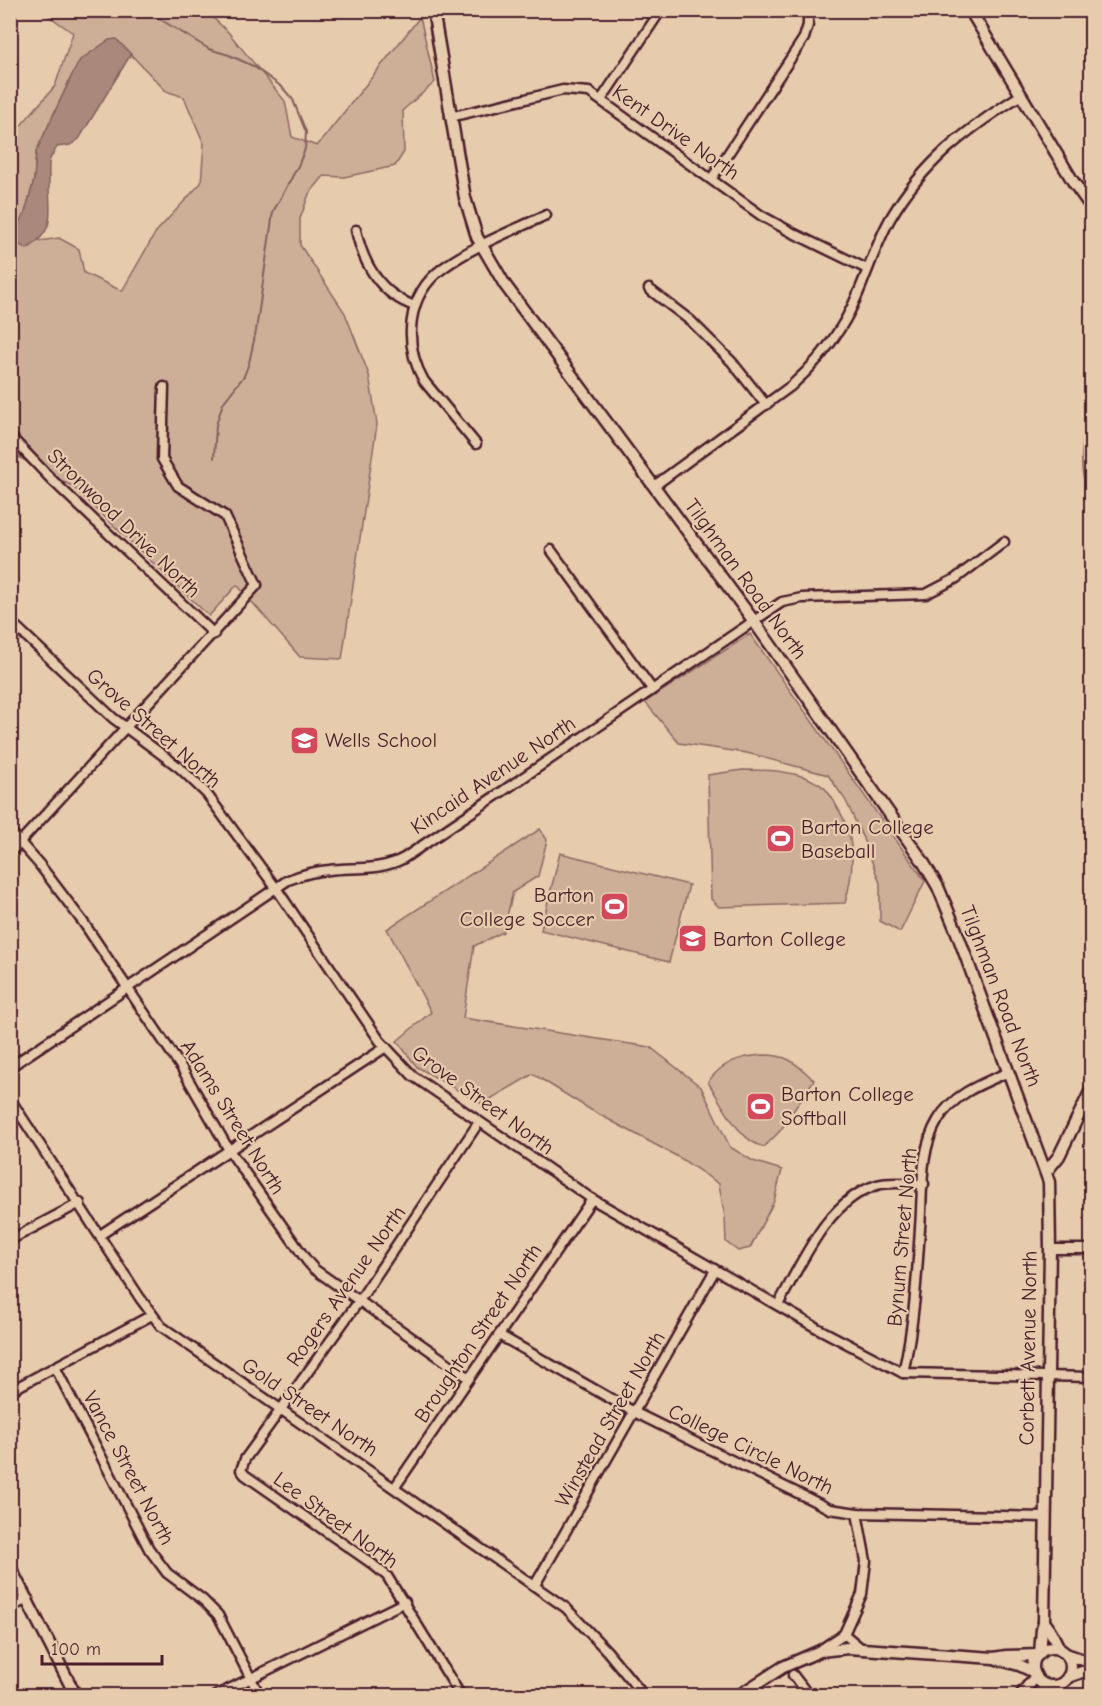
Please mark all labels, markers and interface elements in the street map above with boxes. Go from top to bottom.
street label: Kent Drive North [608,79,744,185]
street label: Stronwood Drive North [42,444,206,602]
street label: Tilghman Road North [680,494,812,664]
street label: Grove Street North [82,663,226,793]
street label: Kincaid Avenue North [406,711,580,839]
school or university icon: Wells School [288,724,320,756]
place label: Wells School [325,728,437,752]
place label: Barton College Baseball [801,815,934,863]
sports icon: Barton College Baseball [764,823,796,855]
place label: Barton College Soccer [460,883,595,931]
sports icon: Barton College Soccer [599,891,631,923]
street label: Tilghman Road North [955,902,1047,1090]
school or university icon: Barton College [676,923,708,955]
place label: Barton College [713,927,846,951]
street label: Adams Street North [176,1035,290,1199]
street label: Grove Street North [407,1040,559,1160]
place label: Barton College Softball [781,1082,914,1130]
sports icon: Barton College Softball [744,1090,776,1122]
street label: Bynum Street North [882,1147,922,1327]
street label: Rogers Avenue North [282,1201,410,1371]
street label: Broughton Street North [409,1239,547,1427]
street label: Corbett Avenue North [1014,1251,1042,1445]
street label: Winstead Street North [550,1327,670,1511]
street label: Gold Street North [237,1353,383,1461]
street label: Vance Street North [78,1387,180,1549]
street label: College Circle North [665,1399,837,1499]
street label: Lee Street North [269,1467,403,1573]
scale bar [42,1628,162,1666]
text: 100 m [51,1639,101,1660]

